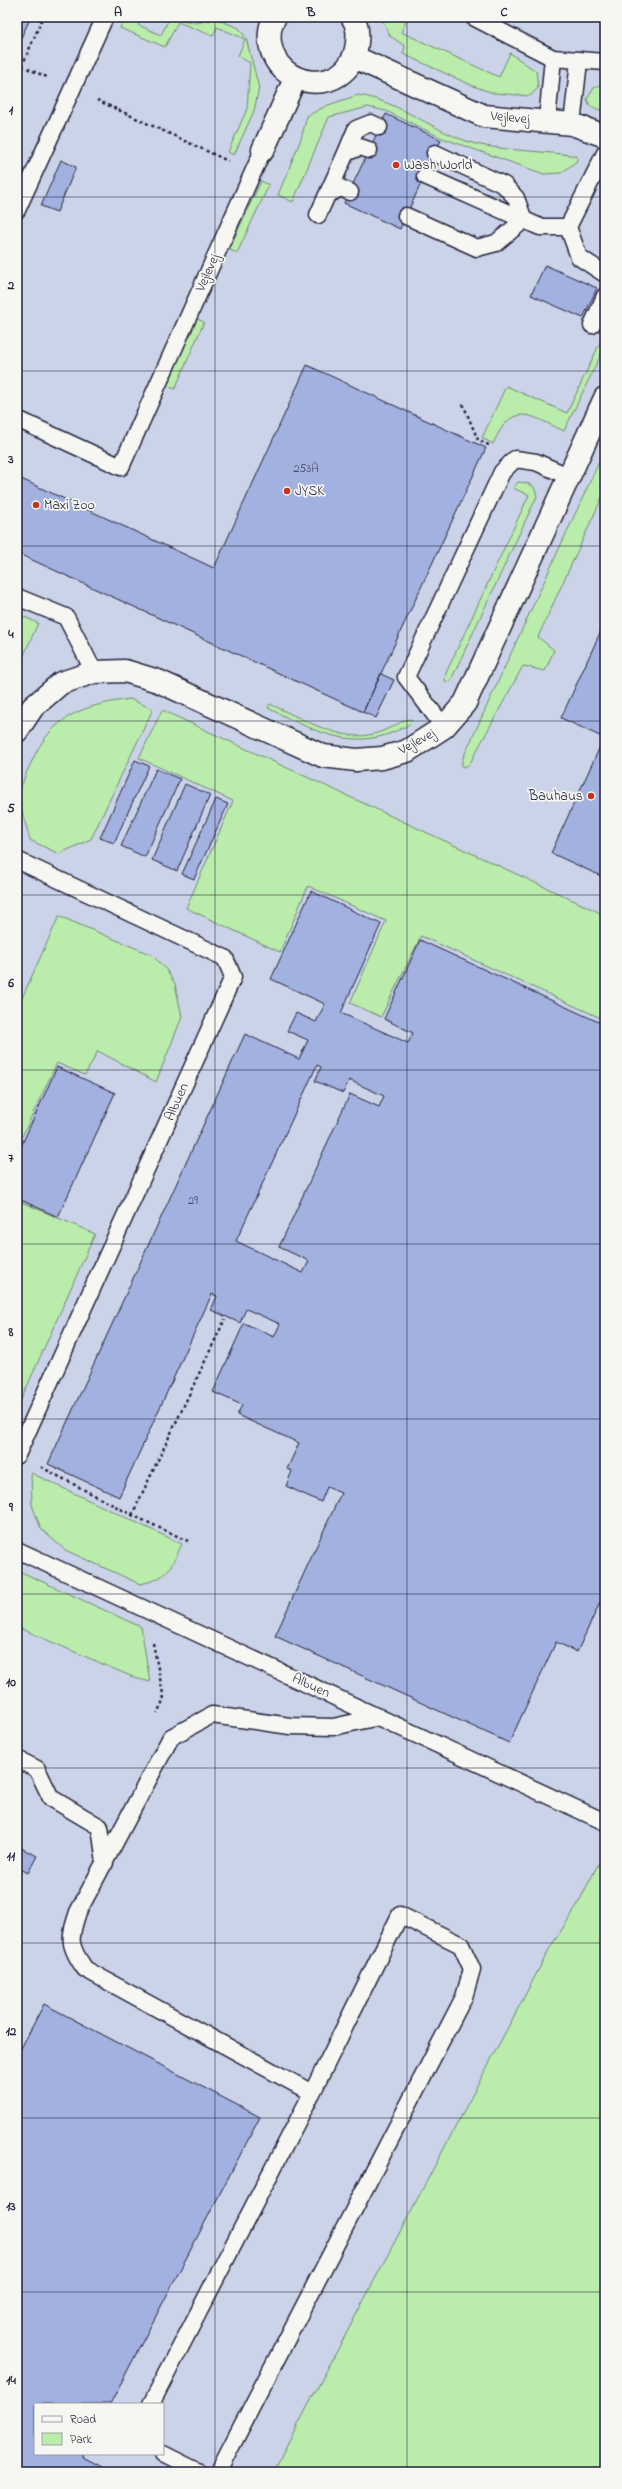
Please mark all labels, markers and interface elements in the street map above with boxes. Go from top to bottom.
text: A [114,3,122,22]
text: B [306,3,316,22]
text: C [500,3,508,22]
text: 1 [9,101,14,120]
street label: Vejlevej [489,106,532,130]
place label: Wash World [404,155,473,176]
marker: Wash World [391,160,401,170]
street label: Vejlevej [190,250,226,296]
text: 2 [7,276,15,295]
text: 3 [7,450,14,469]
house number: 253A [293,460,319,478]
place label: JYSK [295,481,324,502]
marker: JYSK [282,486,292,496]
place label: Maxi Zoo [44,495,95,516]
marker: Maxi Zoo [31,500,41,510]
text: 4 [7,625,14,644]
street label: Vejlevej [394,723,440,761]
place label: Bauhaus [528,786,583,807]
marker: Bauhaus [586,791,596,801]
text: 5 [7,799,15,818]
text: 6 [7,974,14,993]
street label: Albuen [159,1080,195,1124]
text: 7 [8,1149,14,1168]
house number: 29 [188,1192,198,1210]
text: 8 [8,1323,14,1342]
text: 9 [8,1498,14,1517]
street label: Albuen [289,1668,333,1704]
text: 10 [6,1673,16,1692]
text: 11 [7,1847,16,1866]
text: 12 [6,2022,17,2041]
text: 13 [6,2197,16,2216]
text: 14 [6,2371,16,2390]
legend [34,2403,164,2455]
text: Road [70,2411,96,2429]
text: Park [70,2431,92,2449]

